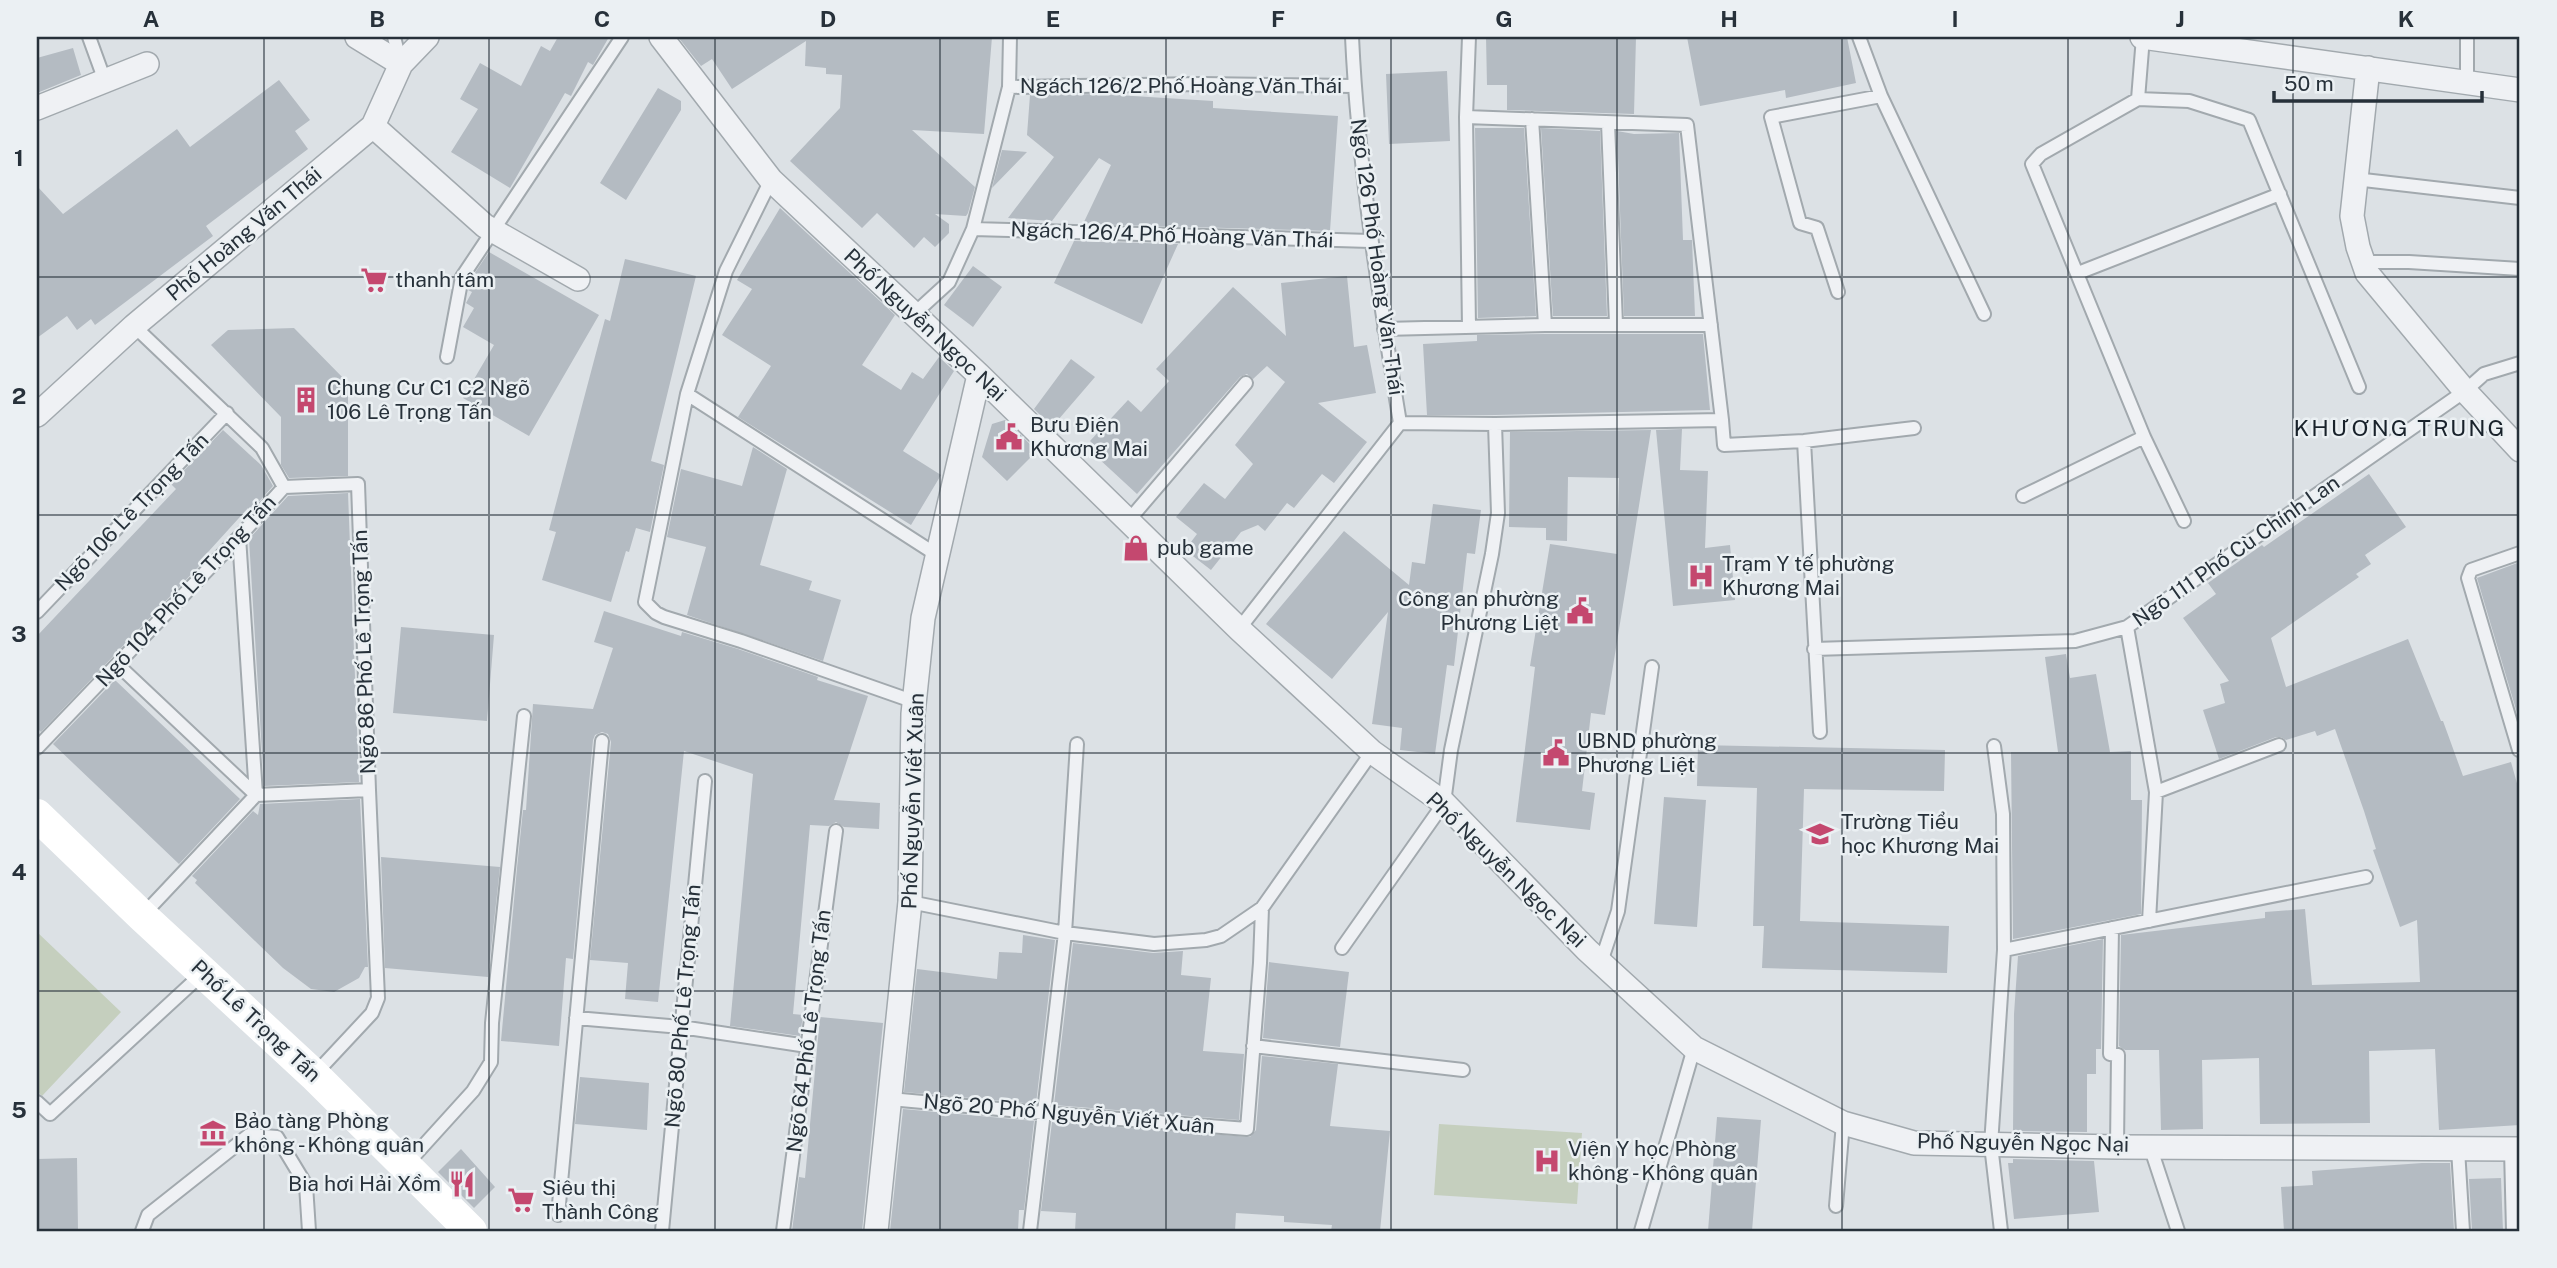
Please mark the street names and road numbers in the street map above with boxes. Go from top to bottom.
street label: Ngách 126/2 Phố Hoàng Văn Thái [1020,73,1342,98]
street label: Ngõ 126 Phố Hoàng Văn Thái [1346,117,1409,397]
street label: Phố Hoàng Văn Thái [161,161,326,306]
street label: Ngách 126/4 Phố Hoàng Văn Thái [1010,216,1334,253]
street label: Phố Nguyễn Ngọc Nại [839,243,1012,406]
street label: Ngõ 106 Lê Trọng Tấn [50,427,214,596]
street label: Ngõ 111 Phố Cù Chính Lan [2127,470,2344,632]
street label: Ngõ 104 Phố Lê Trọng Tấn [90,490,281,692]
street label: Ngõ 86 Phố Lê Trọng Tấn [347,529,380,775]
street label: Phố Nguyễn Viết Xuân [896,692,929,910]
street label: Phố Nguyễn Ngọc Nại [1421,787,1591,952]
street label: Ngõ 80 Phố Lê Trọng Tấn [659,883,706,1129]
street label: Ngõ 64 Phố Lê Trọng Tấn [781,908,836,1154]
street label: Phố Lê Trọng Tấn [186,954,326,1087]
street label: Ngõ 20 Phố Nguyễn Viết Xuân [922,1088,1216,1139]
street label: Phố Nguyễn Ngọc Nại [1917,1128,2129,1157]

